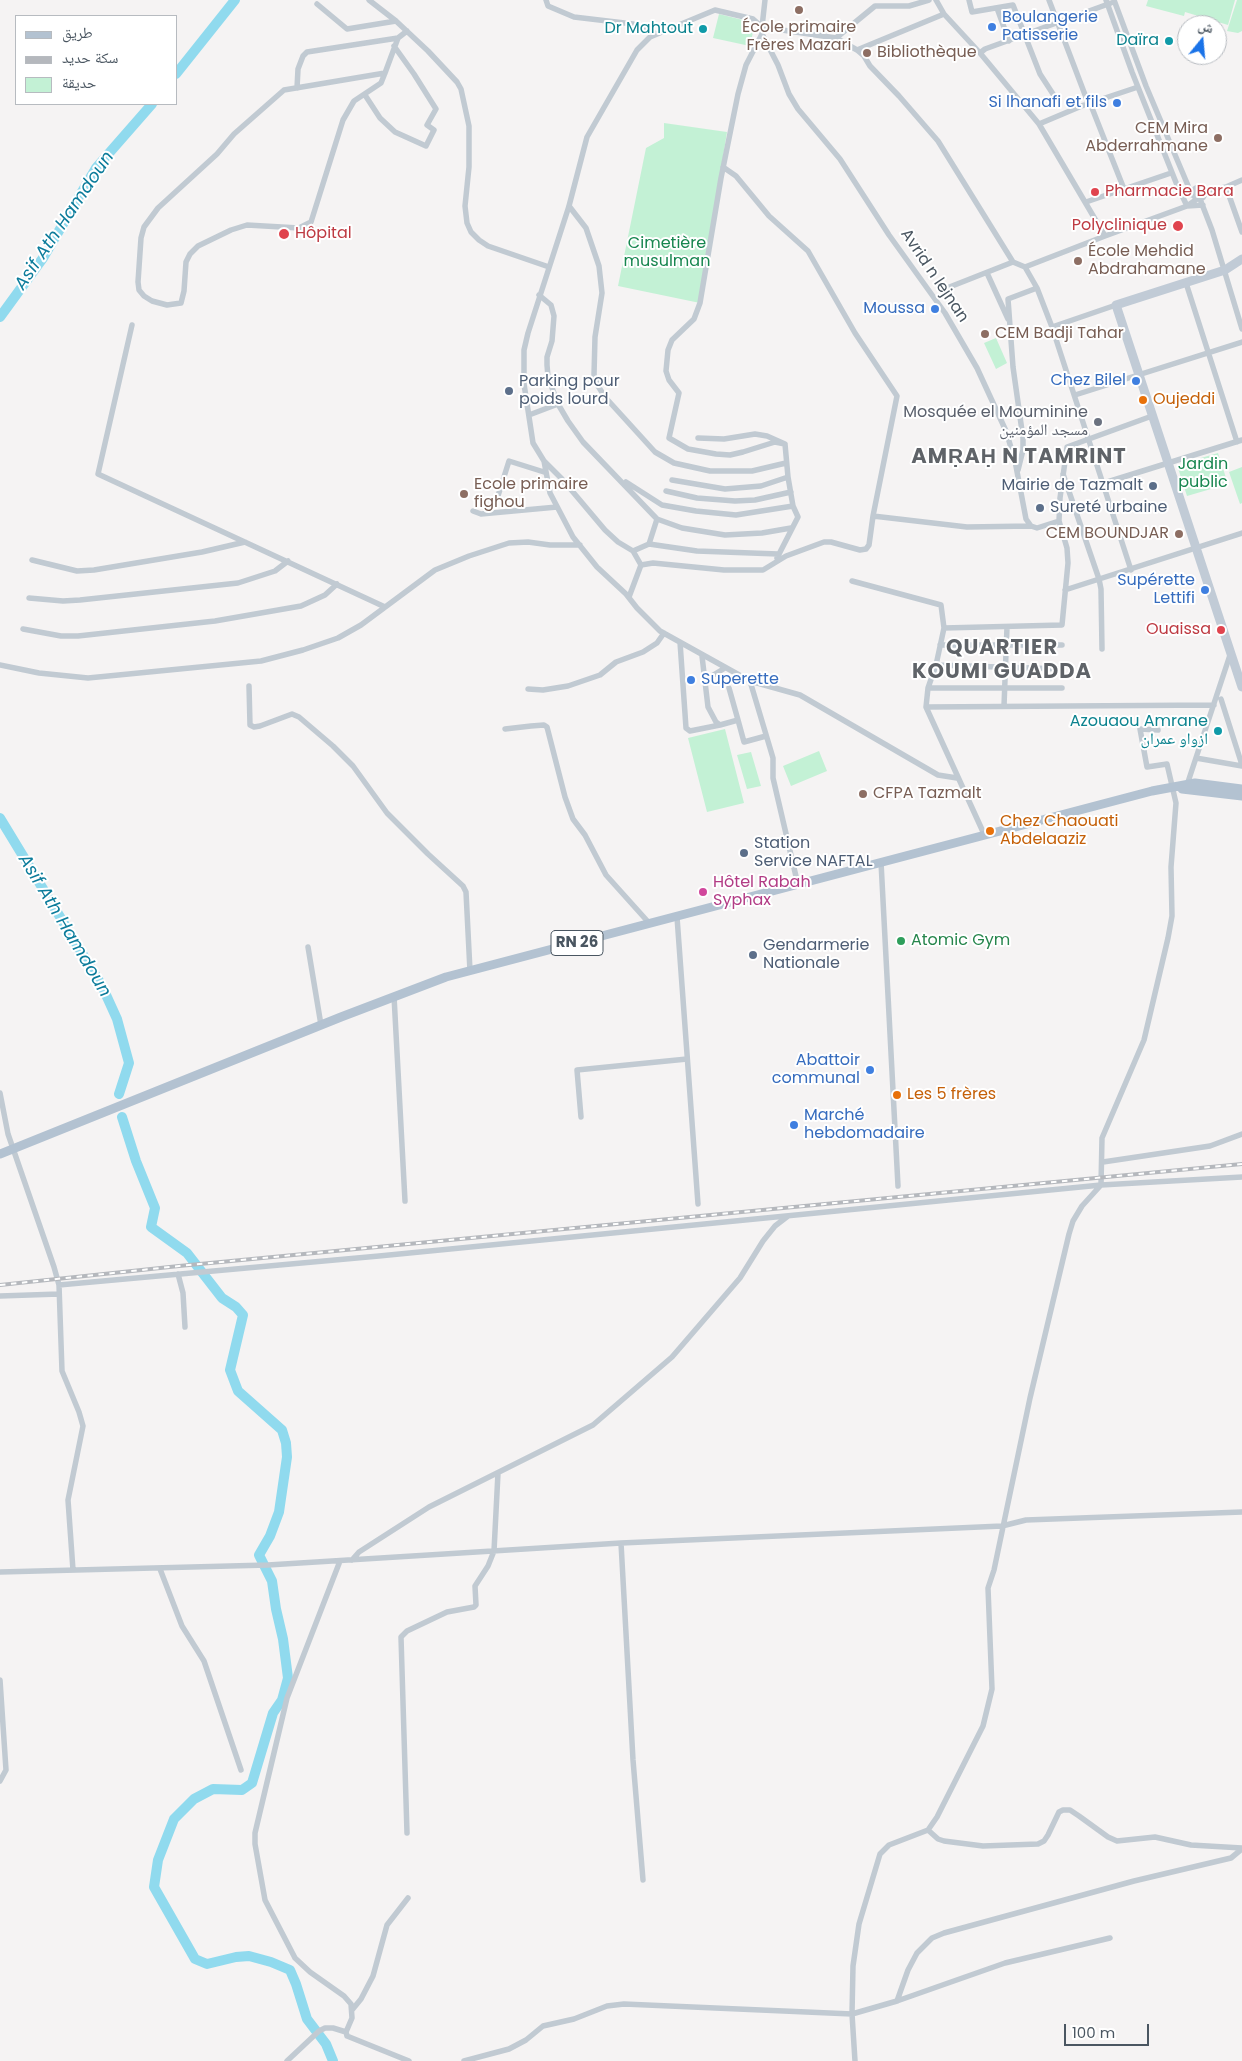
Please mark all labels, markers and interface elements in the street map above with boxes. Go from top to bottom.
marker: École primaire Frères Mazari [793,4,805,16]
place label: Boulangerie Patisserie [1002,8,1098,46]
legend [15,15,178,105]
north arrow [1177,15,1227,65]
text: ش [1196,15,1216,38]
place label: École primaire Frères Mazari [742,18,856,56]
place label: Dr Mahtout [604,19,693,39]
marker: Boulangerie Patisserie [986,21,998,33]
text: طريق [62,22,93,43]
marker: Dr Mahtout [697,23,709,35]
place label: Daïra [1116,31,1159,51]
marker: Daïra [1163,35,1175,47]
place label: Bibliothèque [877,43,977,63]
text: سكة حديد [62,47,118,68]
marker: Bibliothèque [861,47,873,59]
text: حديقة [62,72,96,93]
place label: Si lhanafi et fils [988,93,1107,113]
marker: Si lhanafi et fils [1111,97,1123,109]
place label: CEM Mira Abderrahmane [1085,119,1208,157]
marker: CEM Mira Abderrahmane [1212,132,1224,144]
water label: Asif Ath Hamdoun [11,148,119,294]
place label: Pharmacie Bara [1105,182,1234,202]
marker: Pharmacie Bara [1089,186,1101,198]
place label: Polyclinique [1072,216,1167,236]
marker: Polyclinique [1171,219,1185,233]
place label: Hôpital [295,224,352,244]
street label: Avrid n lejnan [896,226,972,326]
marker: Hôpital [277,227,291,241]
park label: Cimetière musulman [624,234,710,272]
place label: École Mehdid Abdrahamane [1088,242,1206,280]
marker: École Mehdid Abdrahamane [1072,255,1084,267]
place label: Moussa [863,299,925,319]
marker: Moussa [929,303,941,315]
place label: CEM Badji Tahar [995,324,1124,344]
marker: CEM Badji Tahar [979,328,991,340]
place label: Chez Bilel [1050,371,1126,391]
place label: Parking pour poids lourd [519,372,620,410]
marker: Chez Bilel [1130,375,1142,387]
marker: Parking pour poids lourd [503,385,515,397]
place label: Oujeddi [1153,390,1215,410]
marker: Oujeddi [1137,394,1149,406]
place label: Mosquée el Mouminine مسجد المؤمنين [903,403,1088,441]
marker: Mosquée el Mouminine مسجد المؤمنين [1092,416,1104,428]
district label: AMṚAḤ N TAMRINT [909,445,1129,471]
park label: Jardin public [1178,455,1228,493]
place label: Ecole primaire fighou [474,475,588,513]
place label: Mairie de Tazmalt [1002,476,1143,496]
marker: Mairie de Tazmalt [1147,480,1159,492]
marker: Ecole primaire fighou [458,488,470,500]
place label: Sureté urbaine [1050,498,1167,518]
marker: Sureté urbaine [1034,502,1046,514]
place label: CEM BOUNDJAR [1046,524,1169,544]
marker: CEM BOUNDJAR [1173,528,1185,540]
place label: Supérette Lettifi [1117,571,1195,609]
marker: Supérette Lettifi [1199,584,1211,596]
place label: Ouaissa [1146,620,1211,640]
marker: Ouaissa [1215,624,1227,636]
district label: QUARTIER KOUMI GUADDA [910,636,1094,686]
place label: Superette [701,670,779,690]
marker: Superette [685,674,697,686]
place label: Azouaou Amrane ازواو عمران [1070,712,1208,750]
marker: Azouaou Amrane ازواو عمران [1212,725,1224,737]
place label: CFPA Tazmalt [873,784,982,804]
marker: CFPA Tazmalt [857,788,869,800]
place label: Chez Chaouati Abdelaaziz [1000,812,1119,850]
marker: Chez Chaouati Abdelaaziz [984,825,996,837]
place label: Station Service NAFTAL [754,834,873,872]
marker: Station Service NAFTAL [738,847,750,859]
water label: Asif Ath Hamdoun [13,851,115,1001]
place label: Hôtel Rabah Syphax [713,873,811,911]
marker: Hôtel Rabah Syphax [697,886,709,898]
road number: RN 26 [551,930,603,956]
place label: Atomic Gym [911,931,1010,951]
marker: Atomic Gym [895,935,907,947]
place label: Gendarmerie Nationale [763,936,869,974]
marker: Gendarmerie Nationale [747,949,759,961]
place label: Abattoir communal [772,1051,860,1089]
marker: Abattoir communal [864,1064,876,1076]
place label: Les 5 frères [907,1085,996,1105]
marker: Les 5 frères [891,1089,903,1101]
place label: Marché hebdomadaire [804,1106,925,1144]
marker: Marché hebdomadaire [788,1119,800,1131]
scale bar [1067,2014,1152,2046]
text: 100 m [1072,2022,1115,2043]

